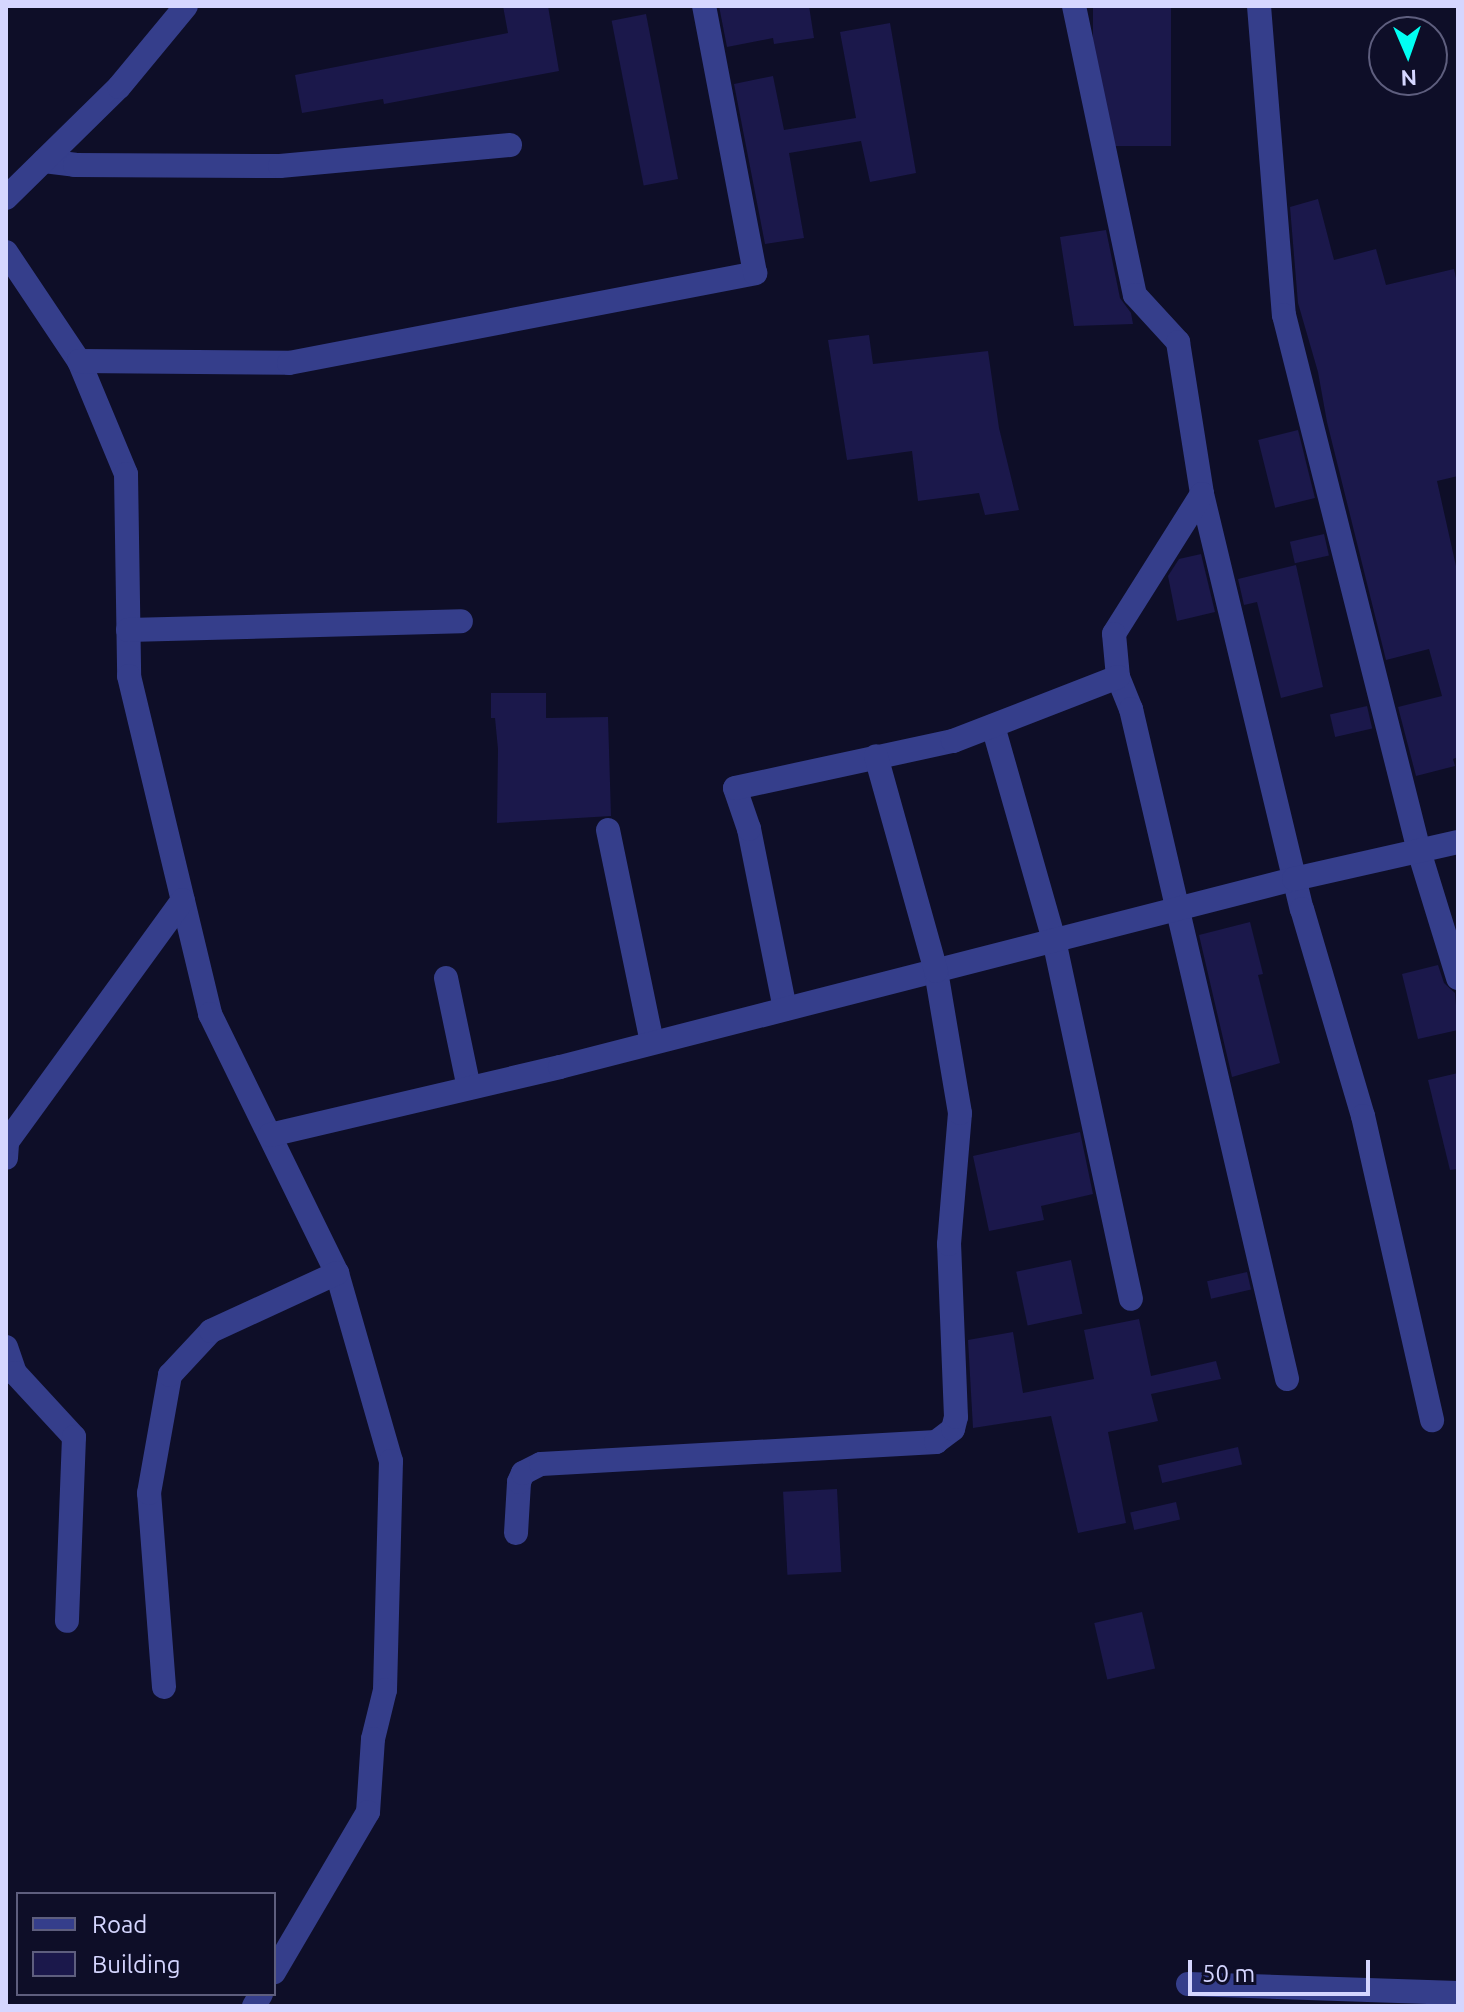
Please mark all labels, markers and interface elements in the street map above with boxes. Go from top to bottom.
north arrow [1368,16,1448,96]
text: N [1400,66,1417,91]
legend [16,1892,276,1996]
text: Road [92,1911,147,1938]
scale bar [1192,1944,1374,1994]
text: Building [92,1951,180,1978]
text: 50 m [1202,1960,1255,1987]

